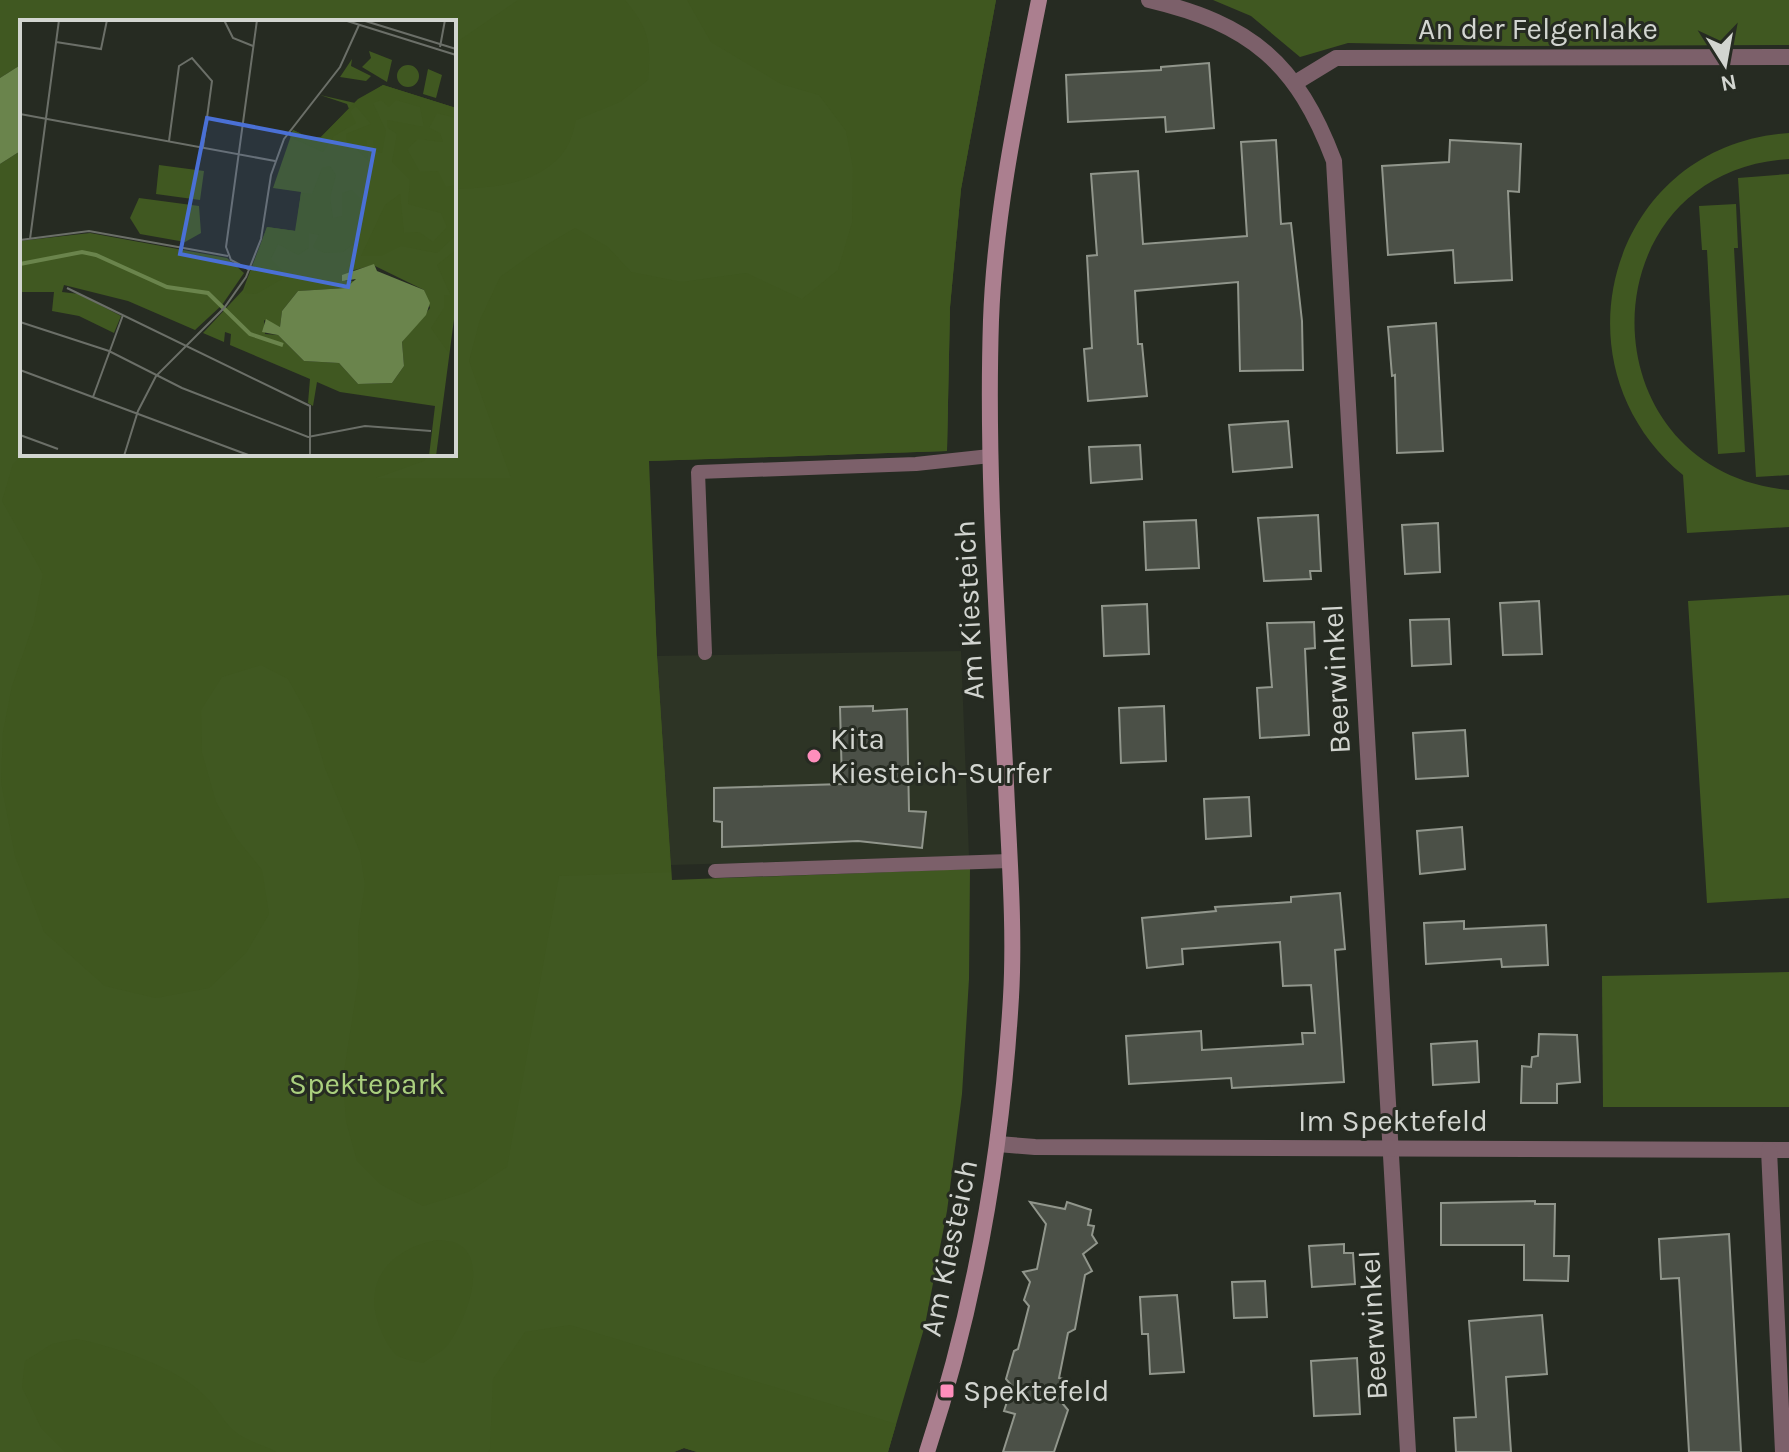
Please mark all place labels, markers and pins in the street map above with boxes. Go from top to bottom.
place label: Kita Kiesteich-Surfer [830,721,1052,791]
marker: Kita Kiesteich-Surfer [805,747,823,765]
place label: Spektefeld [963,1373,1110,1409]
marker: Spektefeld [938,1382,956,1400]

